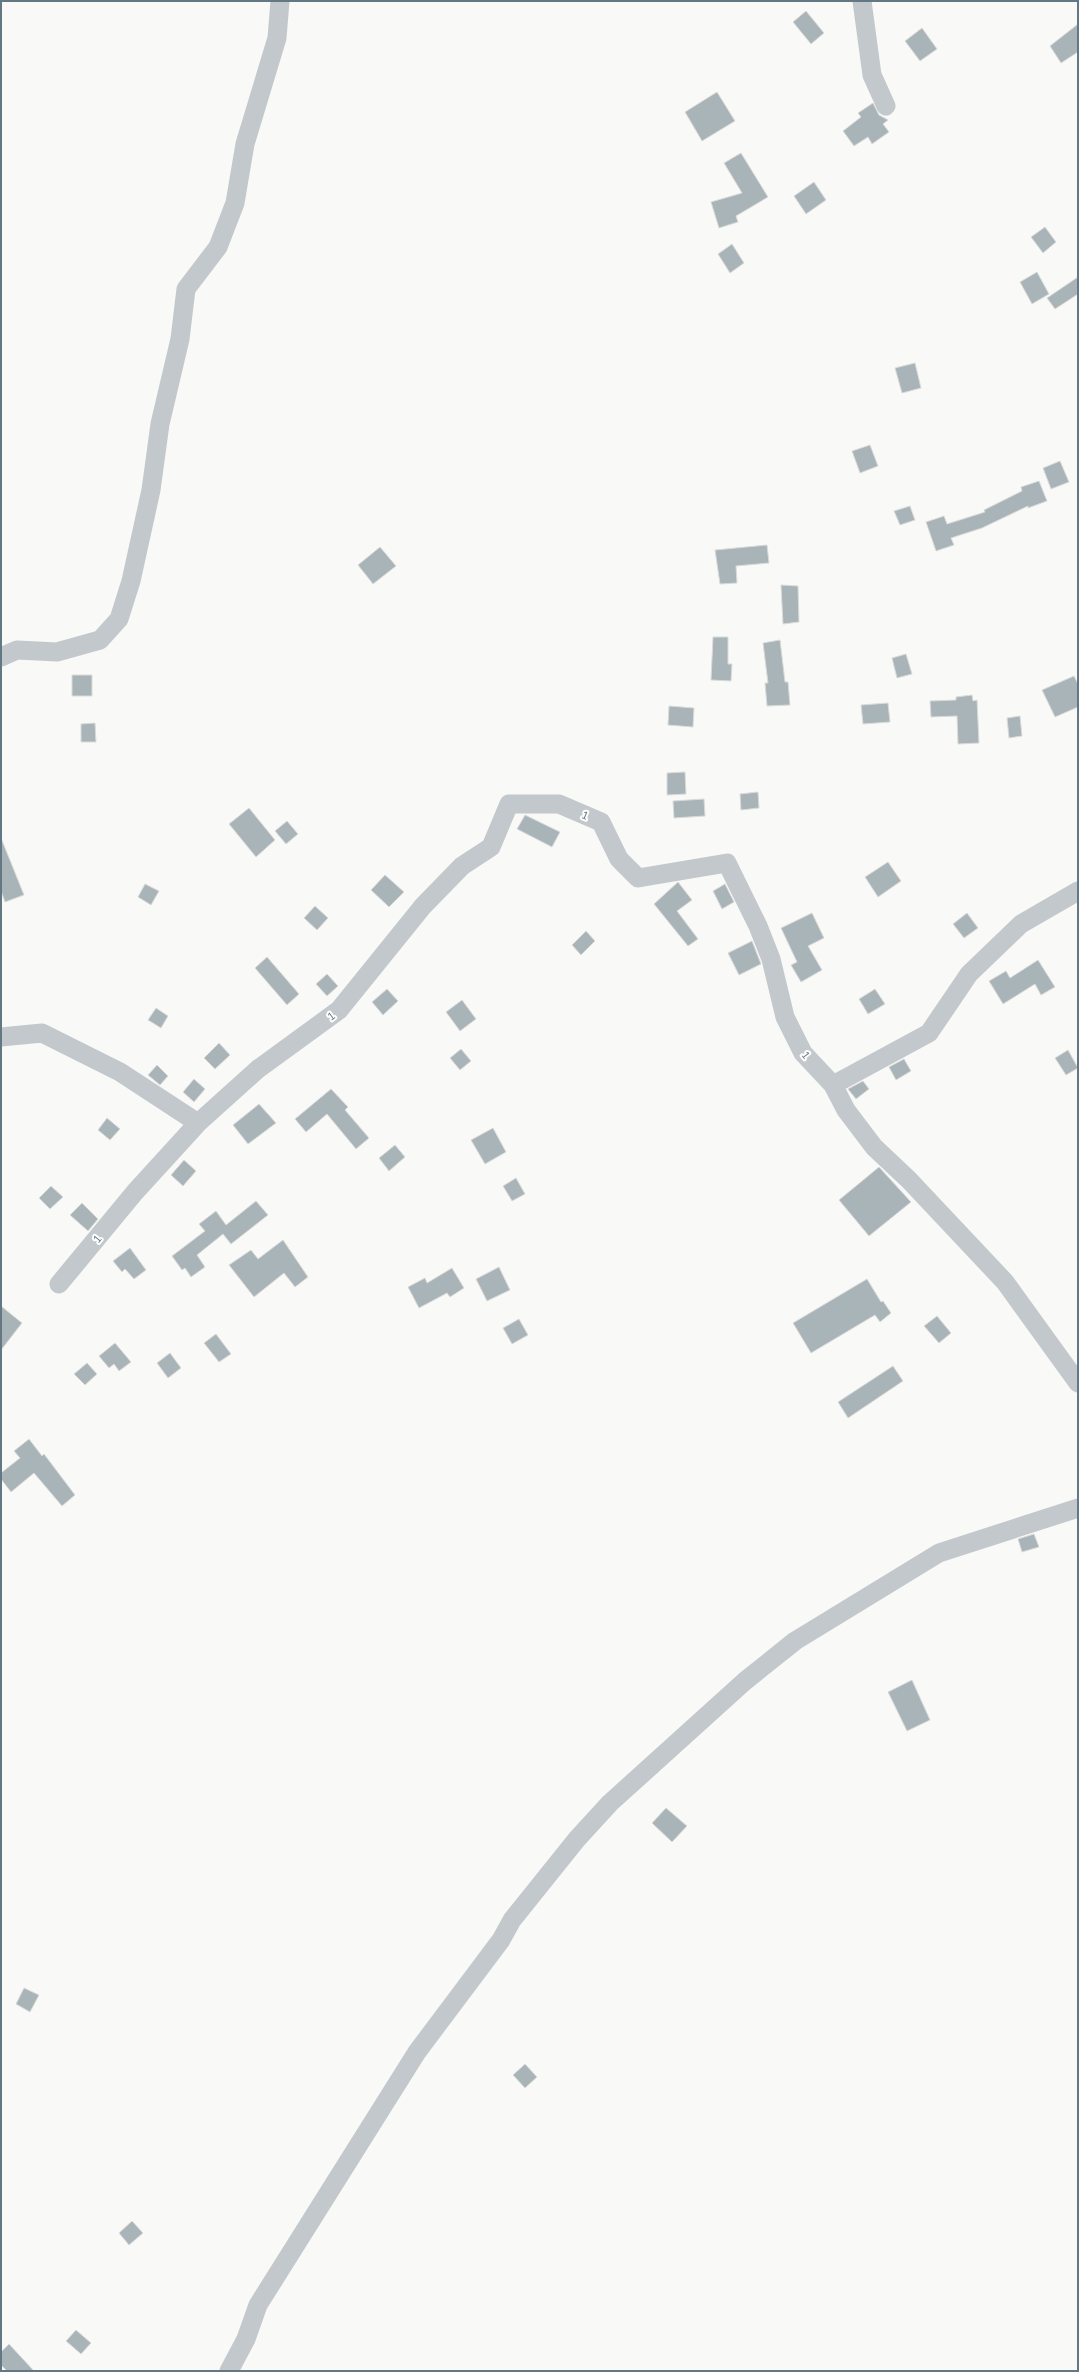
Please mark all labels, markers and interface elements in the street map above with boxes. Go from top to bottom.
street label: 1 [579,807,591,823]
street label: 1 [324,1008,338,1024]
street label: 1 [798,1048,814,1062]
street label: 1 [90,1232,104,1246]

